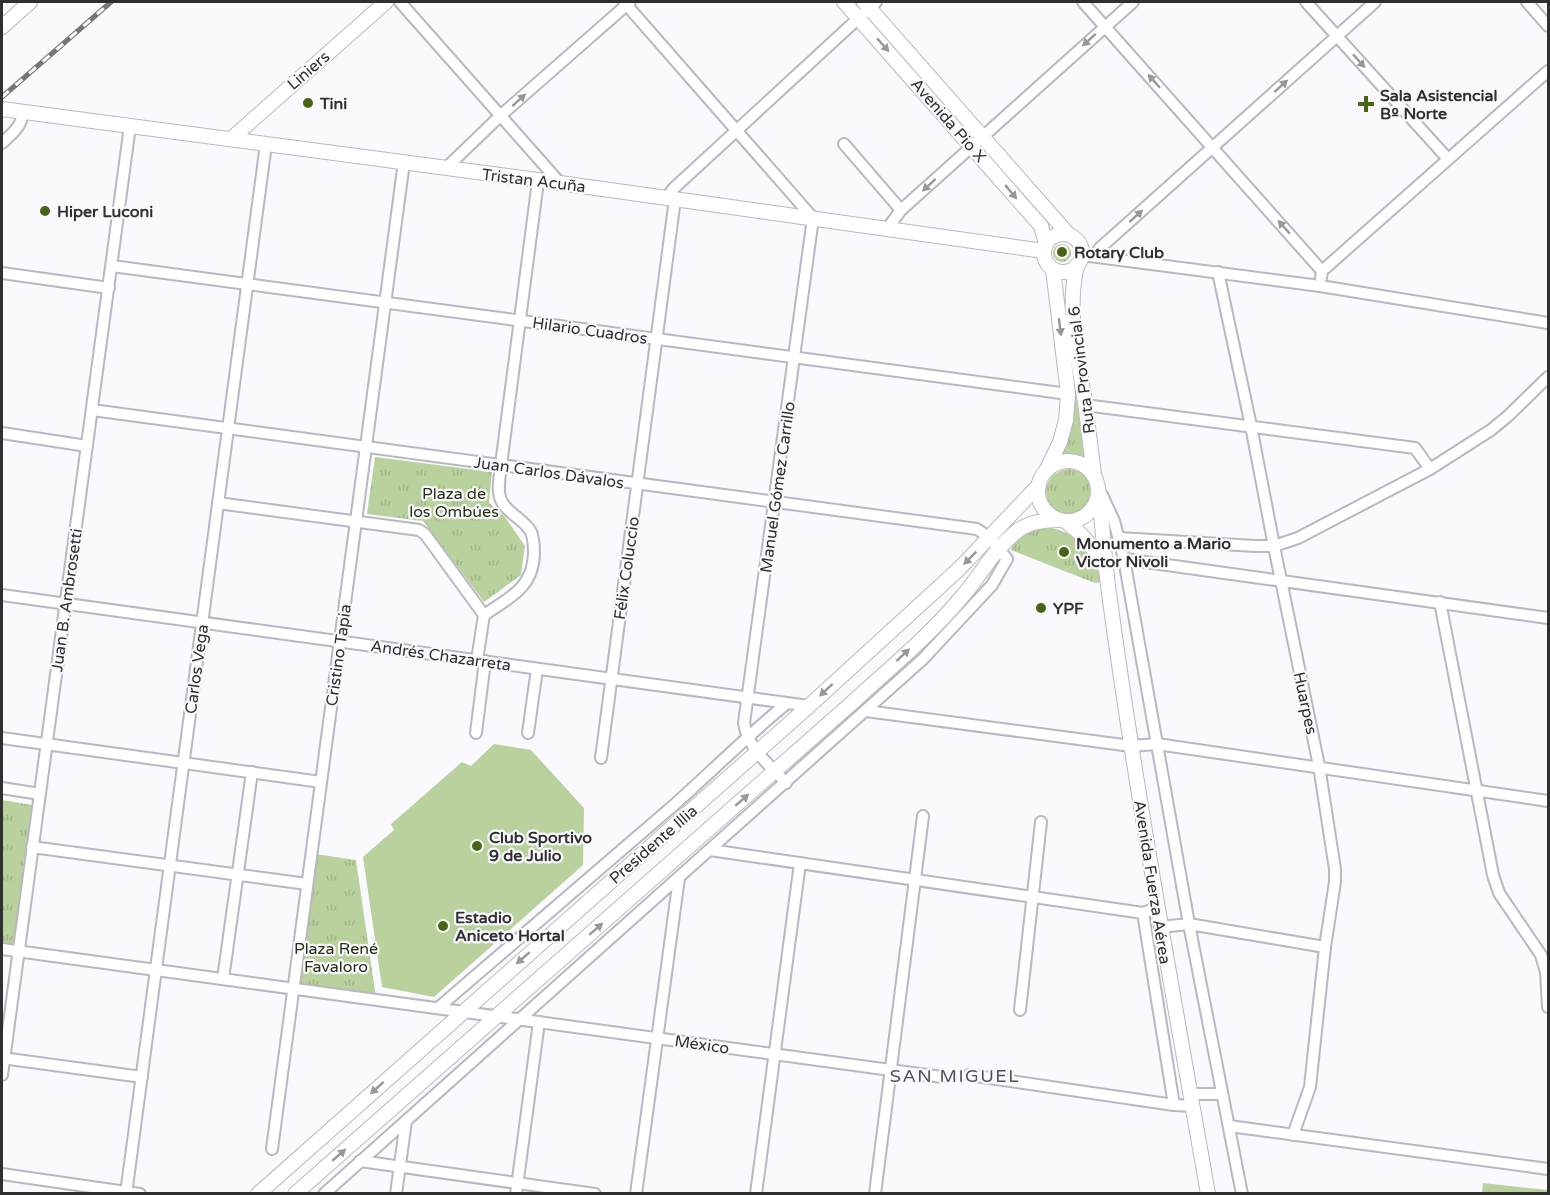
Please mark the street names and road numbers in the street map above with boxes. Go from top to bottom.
street label: Liniers [283,47,334,95]
street label: Avenida Pio X [906,74,990,167]
street label: Tristan Acuña [481,165,587,197]
street label: Ruta Provincial 6 [1064,305,1100,435]
street label: Hilario Cuadros [531,313,649,349]
street label: Manuel Gómez Carrillo [756,400,800,574]
street label: Juan Carlos Dávalos [473,453,625,493]
street label: Félix Coluccio [610,515,644,621]
street label: Juan B. Ambrosetti [47,527,87,673]
street label: Cristino Tapia [322,603,356,708]
street label: Carlos Vega [181,623,213,715]
street label: Andrés Chazarreta [369,636,512,676]
street label: Huarpes [1289,670,1321,736]
street label: Avenida Fuerza Aérea [1129,799,1175,966]
street label: Presidente Illia [605,801,702,889]
street label: México [673,1031,731,1059]

